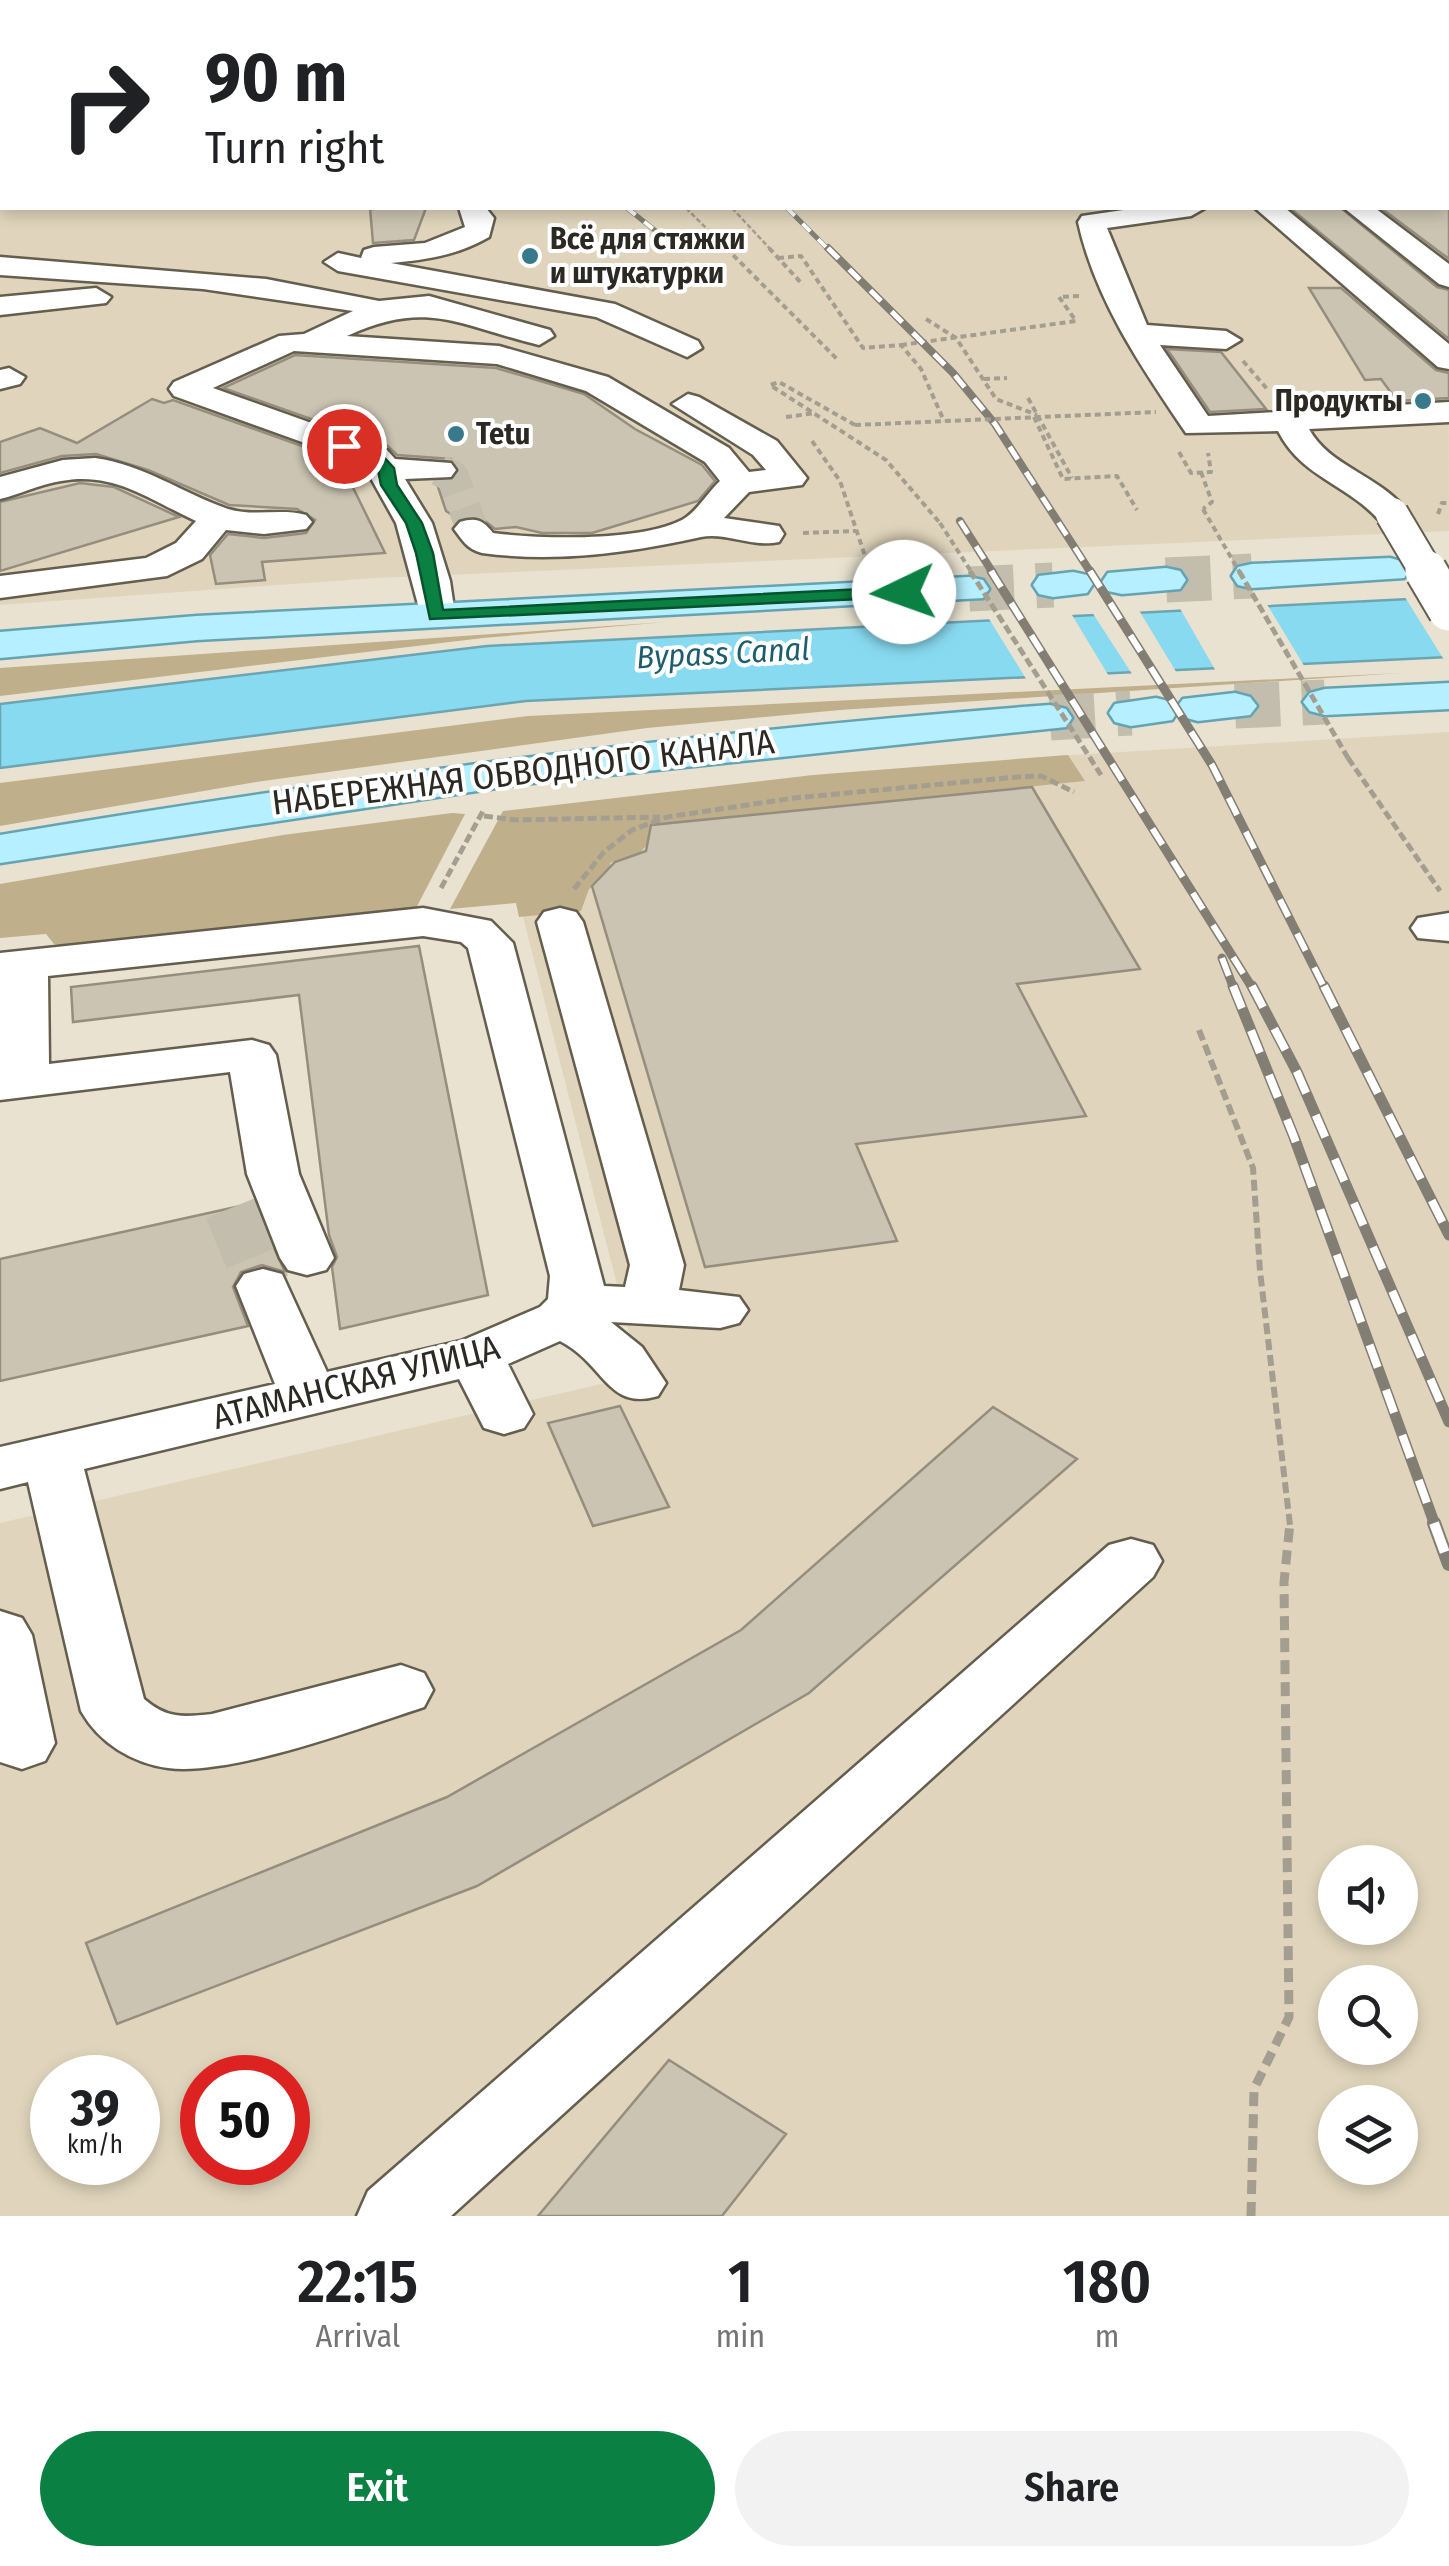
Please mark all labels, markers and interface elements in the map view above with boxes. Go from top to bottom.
text: 90 m [205,36,347,120]
icon: right [40,40,170,170]
text: Turn right [205,121,384,175]
place label: Всё для стяжки и штукатурки [550,221,745,291]
marker: Всё для стяжки и штукатурки [519,245,541,267]
place label: Продукты [1275,383,1403,419]
marker: Продукты [1412,390,1434,412]
pin [302,404,387,489]
place label: Tetu [476,416,530,452]
icon: arrive [317,419,372,474]
marker: Tetu [445,423,467,445]
position arrow [852,540,956,644]
water label: Bypass Canal [636,629,810,677]
street label: НАБЕРЕЖНАЯ ОБВОДНОГО КАНАЛА [269,720,777,824]
street label: АТАМАНСКАЯ УЛИЦА [208,1326,504,1438]
map controls [1318,1845,1418,2185]
button: sound [1318,1845,1418,1945]
button: search [1318,1965,1418,2065]
speed limit sign: 50 [180,2055,310,2185]
text: 39 [70,2078,120,2138]
button: layers [1318,2085,1418,2185]
text: km/h [67,2130,123,2160]
text: 22:15 [298,2246,418,2318]
text: 1 [728,2246,753,2318]
text: 180 [1063,2246,1151,2318]
text: Arrival [315,2317,400,2355]
text: min [716,2317,765,2355]
text: m [1095,2317,1119,2355]
button: Exit [40,2431,715,2546]
button: Share [735,2431,1409,2546]

